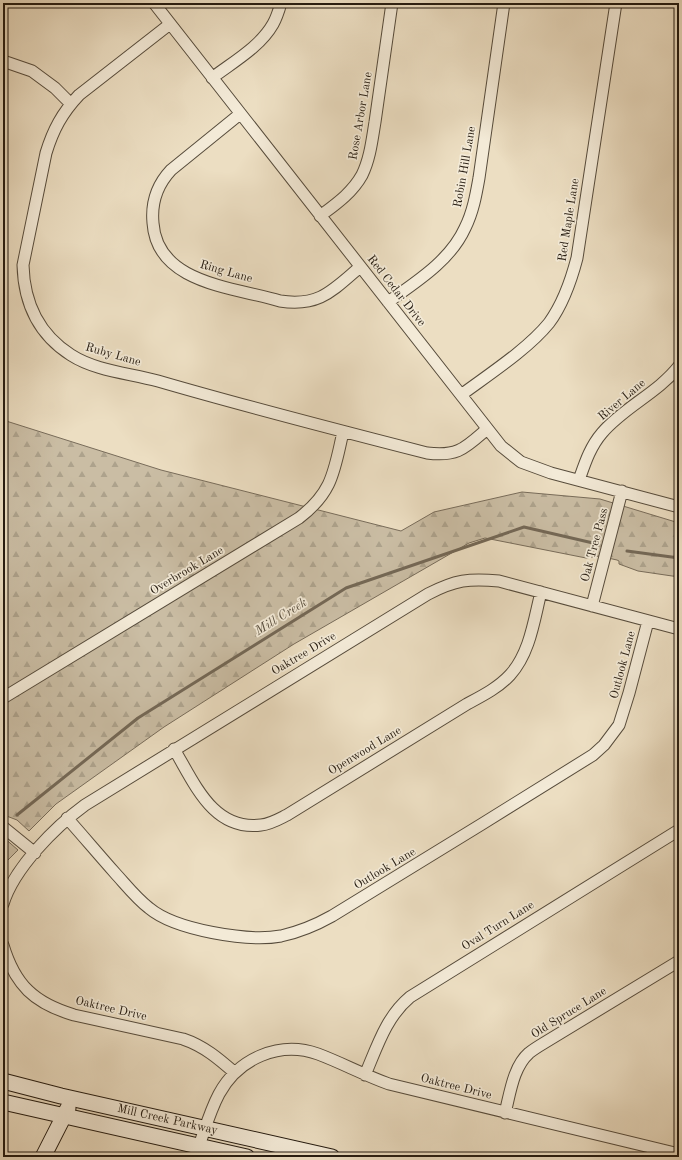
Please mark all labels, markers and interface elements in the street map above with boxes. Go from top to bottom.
street label: Rose Arbor Lane [347,71,375,161]
street label: Robin Hill Lane [452,125,478,209]
street label: Red Maple Lane [557,177,582,262]
street label: Red Cedar Drive [365,253,428,329]
street label: Ring Lane [198,259,254,285]
street label: Ruby Lane [84,341,142,369]
street label: River Lane [596,377,648,423]
street label: Oak Tree Pass [579,507,611,583]
street label: Overbrook Lane [148,544,226,598]
water label: Mill Creek [252,596,309,639]
street label: Outlook Lane [608,629,638,700]
street label: Oaktree Drive [270,630,339,678]
street label: Openwood Lane [326,724,404,777]
street label: Outlook Lane [352,846,418,892]
street label: Oval Turn Lane [460,899,537,953]
street label: Old Spruce Lane [529,985,609,1041]
street label: Oaktree Drive [74,995,148,1023]
street label: Oaktree Drive [419,1072,493,1102]
street label: Mill Creek Parkway [116,1103,219,1137]

